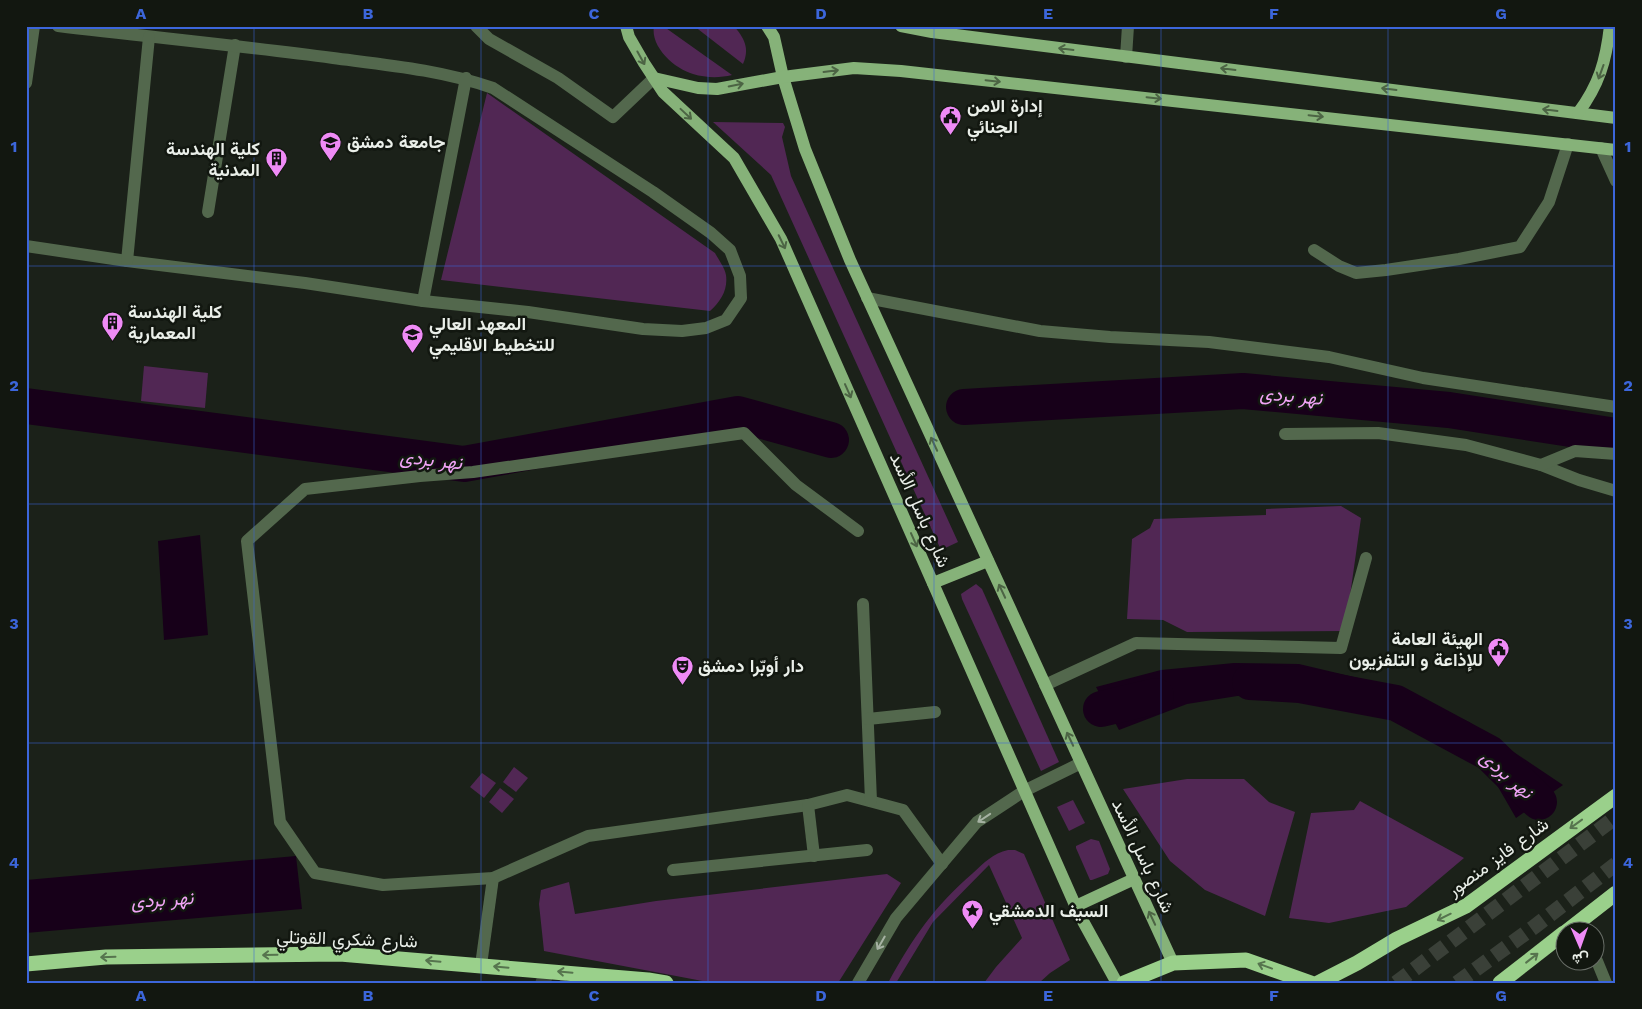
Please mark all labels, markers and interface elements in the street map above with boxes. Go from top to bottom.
text: A [136,4,147,23]
text: B [363,4,374,23]
text: C [589,4,600,23]
text: D [815,4,827,23]
text: E [1043,4,1053,23]
text: F [1269,4,1279,23]
text: G [1495,4,1507,23]
one-way arrow [1059,44,1075,54]
one-way arrow [636,50,646,65]
one-way arrow [1220,64,1236,74]
one-way arrow [1596,64,1605,79]
one-way arrow [823,66,839,76]
one-way arrow [984,76,1000,86]
one-way arrow [727,80,743,90]
one-way arrow [1381,84,1397,94]
one-way arrow [1146,93,1162,103]
place label: إدارة الامن الجنائي [967,95,1043,142]
public building icon: إدارة الامن الجنائي [939,104,963,135]
one-way arrow [1542,105,1558,115]
one-way arrow [680,108,693,120]
one-way arrow [1307,111,1323,121]
school or university icon: جامعة دمشق [319,130,343,161]
place label: جامعة دمشق [347,131,445,153]
text: 1 [11,137,17,156]
text: 1 [1625,137,1631,156]
place label: كلية الهندسة المدنية [166,138,260,181]
building icon: كلية الهندسة المدنية [264,147,288,178]
one-way arrow [778,235,788,250]
place label: كلية الهندسة المعمارية [128,301,222,344]
building icon: كلية الهندسة المعمارية [100,310,124,341]
place label: المعهد العالي للتخطيط الاقليمي [429,313,555,360]
school or university icon: المعهد العالي للتخطيط الاقليمي [401,322,425,353]
text: 2 [9,376,19,395]
text: 2 [1623,376,1633,395]
water label: نهر بردى [1259,381,1325,410]
one-way arrow [844,383,854,398]
one-way arrow [929,436,939,451]
water label: نهر بردى [399,445,465,474]
street label: شارع باسل الأسد [884,449,955,571]
one-way arrow [909,532,919,547]
one-way arrow [997,584,1006,599]
text: 3 [9,614,19,633]
text: 3 [1623,614,1633,633]
place label: الهيئة العامة للإذاعة و التلفزيون [1349,628,1483,672]
public building icon: الهيئة العامة للإذاعة و التلفزيون [1487,637,1511,668]
theatre icon: دار أوبّرا دمشق [670,654,694,685]
place label: دار أوبّرا دمشق [698,655,804,677]
one-way arrow [1064,732,1074,747]
water label: نهر بردى [1476,745,1539,805]
street label: شارع باسل الأسد [1106,796,1179,917]
one-way arrow [977,813,991,823]
street label: شارع فايز منصور [1442,813,1554,903]
one-way arrow [1569,819,1583,829]
text: 4 [9,853,19,872]
text: 4 [1623,853,1633,872]
water label: نهر بردى [130,886,196,913]
place icon: السيف الدمشقي [961,899,985,930]
place label: السيف الدمشقي [989,900,1108,926]
one-way arrow [1147,911,1157,926]
one-way arrow [1436,912,1451,922]
north arrow [1554,922,1604,972]
street label: شارع شكري القوتلي [276,926,418,956]
one-way arrow [876,935,886,949]
one-way arrow [263,950,279,960]
text: ش [1572,950,1589,967]
one-way arrow [1525,952,1538,963]
one-way arrow [100,953,116,962]
one-way arrow [425,957,441,966]
one-way arrow [1258,961,1273,970]
one-way arrow [494,962,510,972]
one-way arrow [557,968,573,977]
text: A [136,986,147,1005]
text: B [363,986,374,1005]
text: C [589,986,600,1005]
text: D [815,986,827,1005]
text: E [1043,986,1053,1005]
text: F [1269,986,1279,1005]
text: G [1495,986,1507,1005]

